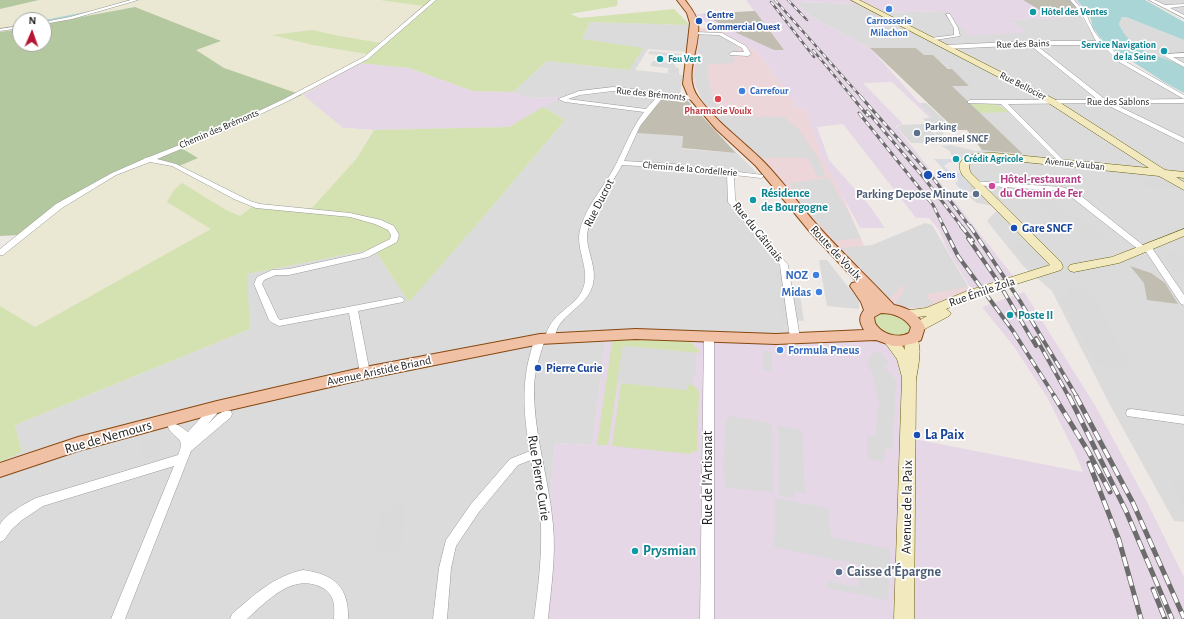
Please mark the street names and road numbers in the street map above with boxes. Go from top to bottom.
street label: Rue des Bains [996,37,1050,51]
street label: Rue Bellocier [998,69,1048,103]
street label: Rue des Brémonts [616,84,686,104]
street label: Rue des Sablons [1087,96,1149,108]
street label: Chemin des Brémonts [177,107,261,151]
street label: Avenue Vauban [1044,155,1106,173]
street label: Chemin de la Cordellerie [642,159,738,179]
street label: Rue Ducrot [581,177,617,229]
street label: Rue du Gâtinais [729,199,787,265]
street label: Route de Voulx [807,223,865,283]
street label: Rue Émile Zola [947,274,1017,310]
street label: Avenue Aristide Briand [325,353,433,389]
street label: Rue de Nemours [62,417,154,457]
street label: Rue de l'Artisanat [700,431,716,525]
street label: Rue Pierre Curie [524,434,554,522]
street label: Avenue de la Paix [898,460,916,554]

